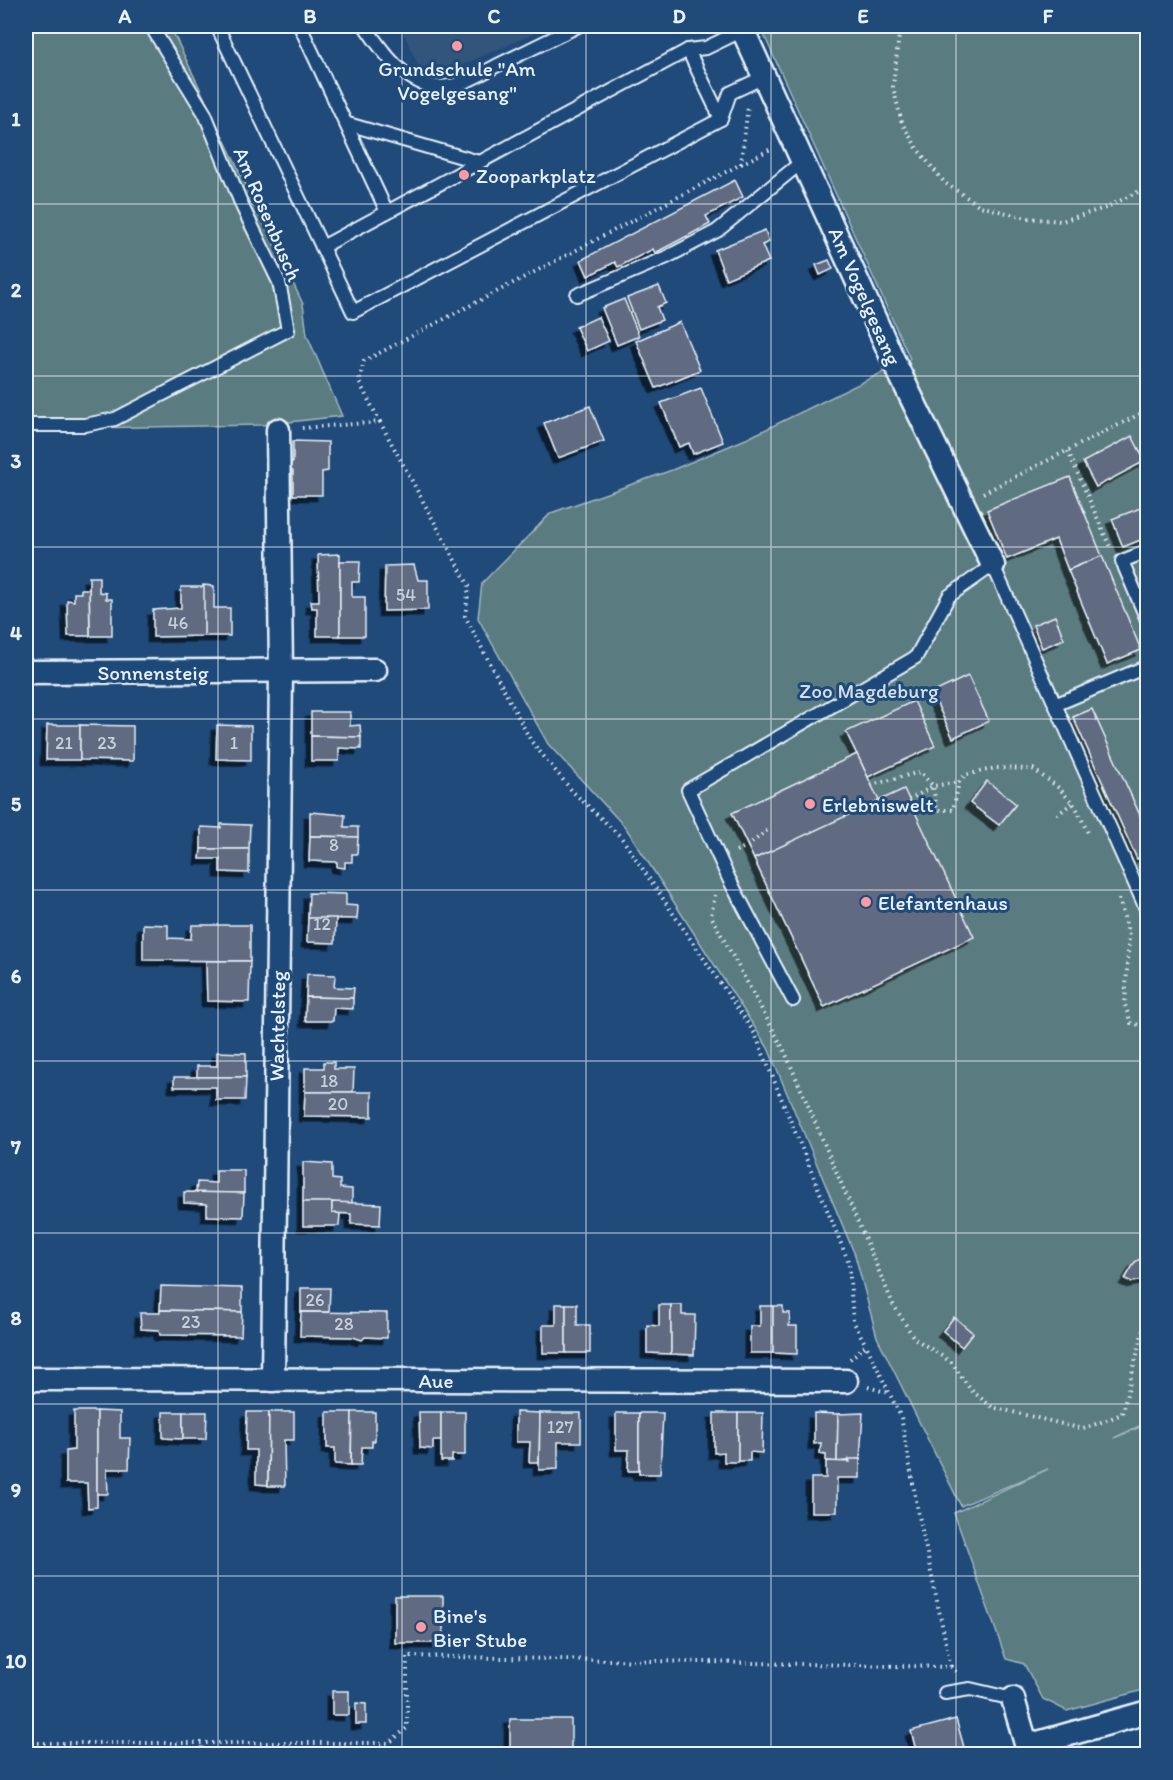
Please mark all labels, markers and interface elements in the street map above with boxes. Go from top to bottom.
text: A [118,4,132,28]
text: B [304,4,317,28]
text: C [488,4,501,28]
text: D [672,4,686,28]
text: E [857,4,869,28]
text: F [1043,4,1054,28]
marker: Grundschule "Am Vogelgesang" [450,39,464,53]
place label: Grundschule "Am Vogelgesang" [378,56,536,105]
text: 1 [11,107,21,131]
street label: Am Rosenbusch [228,143,308,286]
place label: Zooparkplatz [476,163,596,188]
marker: Zooparkplatz [457,168,471,182]
street label: Am Vogelgesang [823,223,907,369]
text: 2 [11,278,22,302]
text: 3 [11,449,22,473]
house number: 54 [396,584,416,606]
house number: 46 [168,612,188,634]
text: 4 [10,621,22,645]
street label: Sonnensteig [98,660,209,685]
park label: Zoo Magdeburg [799,678,939,703]
house number: 21 [55,732,73,754]
house number: 23 [97,732,117,754]
house number: 1 [230,732,238,754]
text: 5 [11,792,22,816]
place label: Erlebniswelt [822,792,934,817]
marker: Erlebniswelt [803,797,817,811]
house number: 8 [329,834,339,856]
place label: Elefantenhaus [878,890,1008,915]
marker: Elefantenhaus [859,895,873,909]
house number: 12 [313,913,331,935]
text: 6 [11,964,22,988]
street label: Wachtelsteg [264,970,290,1082]
house number: 18 [320,1070,338,1092]
house number: 20 [328,1093,348,1115]
text: 7 [10,1135,21,1159]
house number: 26 [306,1289,325,1311]
text: 8 [11,1306,22,1330]
house number: 23 [181,1311,201,1333]
house number: 28 [334,1313,354,1335]
street label: Aue [419,1368,453,1393]
house number: 127 [547,1416,573,1438]
text: 9 [11,1478,21,1502]
place label: Bine's Bier Stube [433,1603,527,1652]
marker: Bine's Bier Stube [414,1620,428,1634]
text: 10 [5,1649,27,1673]

